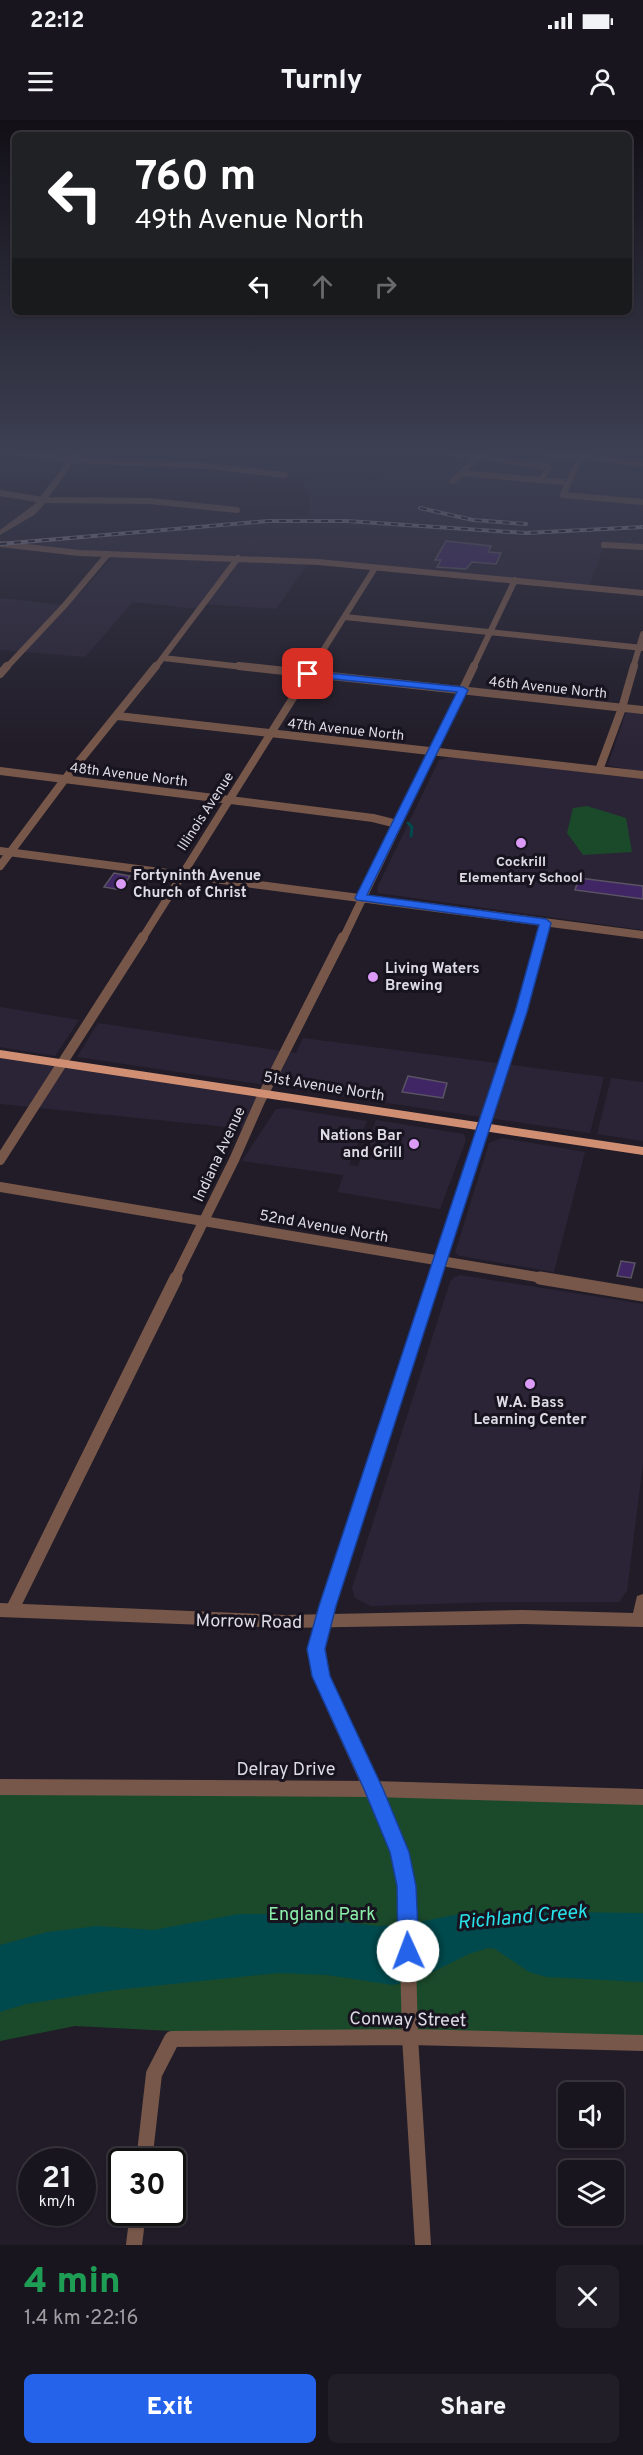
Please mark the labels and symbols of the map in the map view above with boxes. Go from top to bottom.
pin [282,648,333,699]
street label: 46th Avenue North [488,674,608,703]
street label: 47th Avenue North [287,716,405,745]
street label: 48th Avenue North [69,760,189,791]
street label: Illinois Avenue [175,769,238,854]
marker: Cockrill Elementary School [514,836,528,850]
place label: Cockrill Elementary School [459,854,583,887]
place label: Fortyninth Avenue Church of Christ [133,867,261,903]
marker: Fortyninth Avenue Church of Christ [114,877,128,891]
place label: Living Waters Brewing [385,960,480,996]
marker: Living Waters Brewing [366,970,380,984]
street label: 51st Avenue North [262,1069,386,1106]
street label: Indiana Avenue [190,1104,251,1205]
place label: Nations Bar and Grill [320,1127,403,1163]
marker: Nations Bar and Grill [407,1137,421,1151]
street label: 52nd Avenue North [258,1207,390,1248]
marker: W.A. Bass Learning Center [523,1377,537,1391]
place label: W.A. Bass Learning Center [474,1394,587,1430]
street label: Morrow Road [195,1610,302,1635]
street label: Delray Drive [237,1759,335,1782]
water label: Richland Creek [456,1899,589,1937]
park label: England Park [268,1904,376,1927]
position arrow [376,1919,440,1983]
street label: Conway Street [349,2008,467,2033]
speed limit sign: 30 [108,2148,186,2226]

